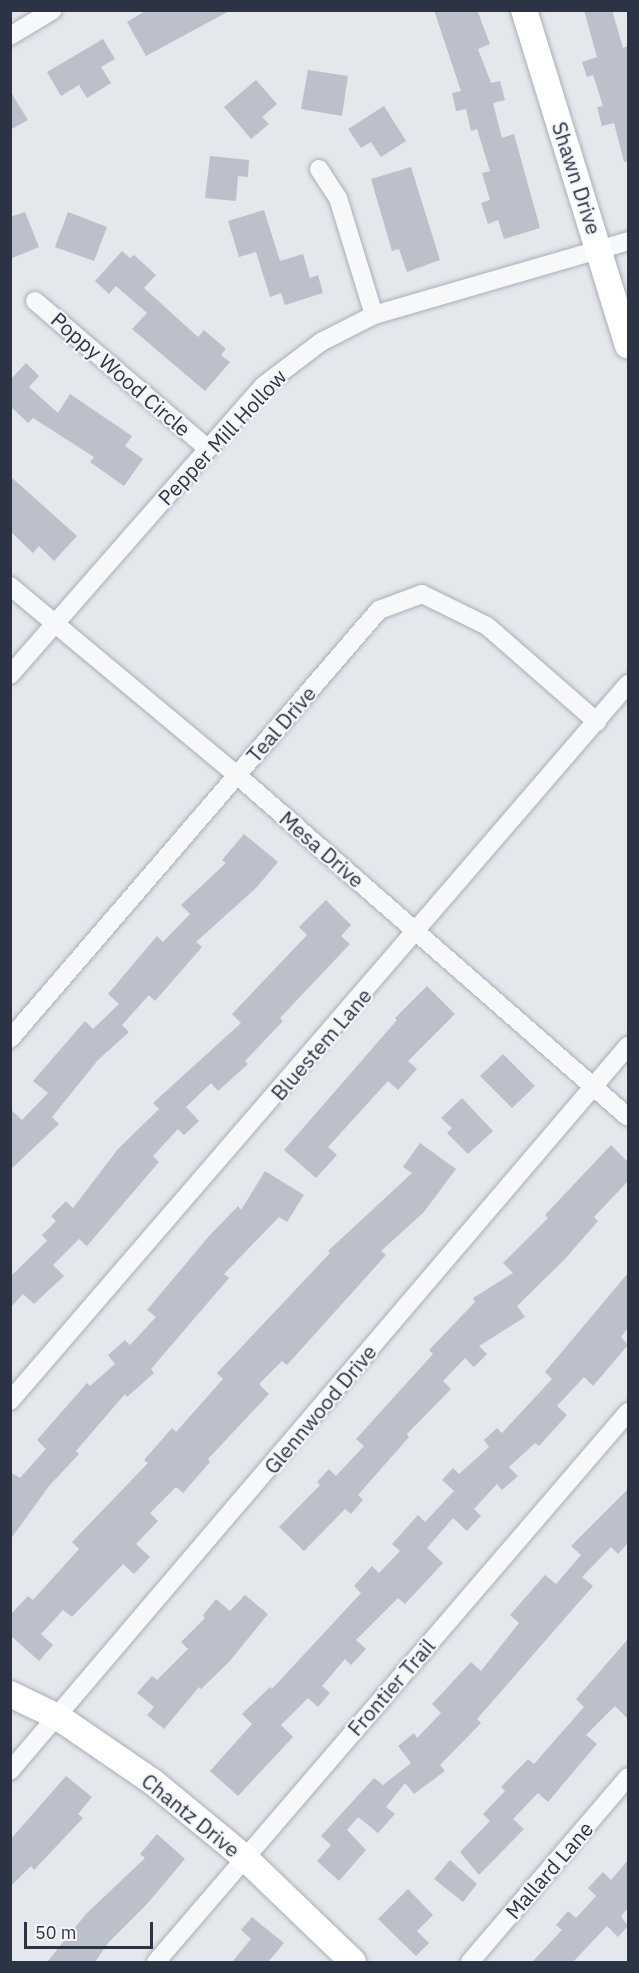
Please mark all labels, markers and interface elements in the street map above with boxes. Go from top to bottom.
street label: Shawn Drive [547,118,607,238]
street label: Poppy Wood Circle [46,307,196,441]
street label: Pepper Mill Hollow [153,364,291,510]
street label: Teal Drive [241,681,321,767]
street label: Mesa Drive [275,805,369,893]
street label: Bluestem Lane [265,983,377,1105]
street label: Glennwood Drive [259,1339,381,1479]
street label: Frontier Trail [342,1633,440,1741]
street label: Chantz Drive [137,1768,245,1862]
street label: Mallard Lane [500,1816,598,1924]
scale bar [27,1910,156,1948]
text: 50 m [35,1921,77,1944]

